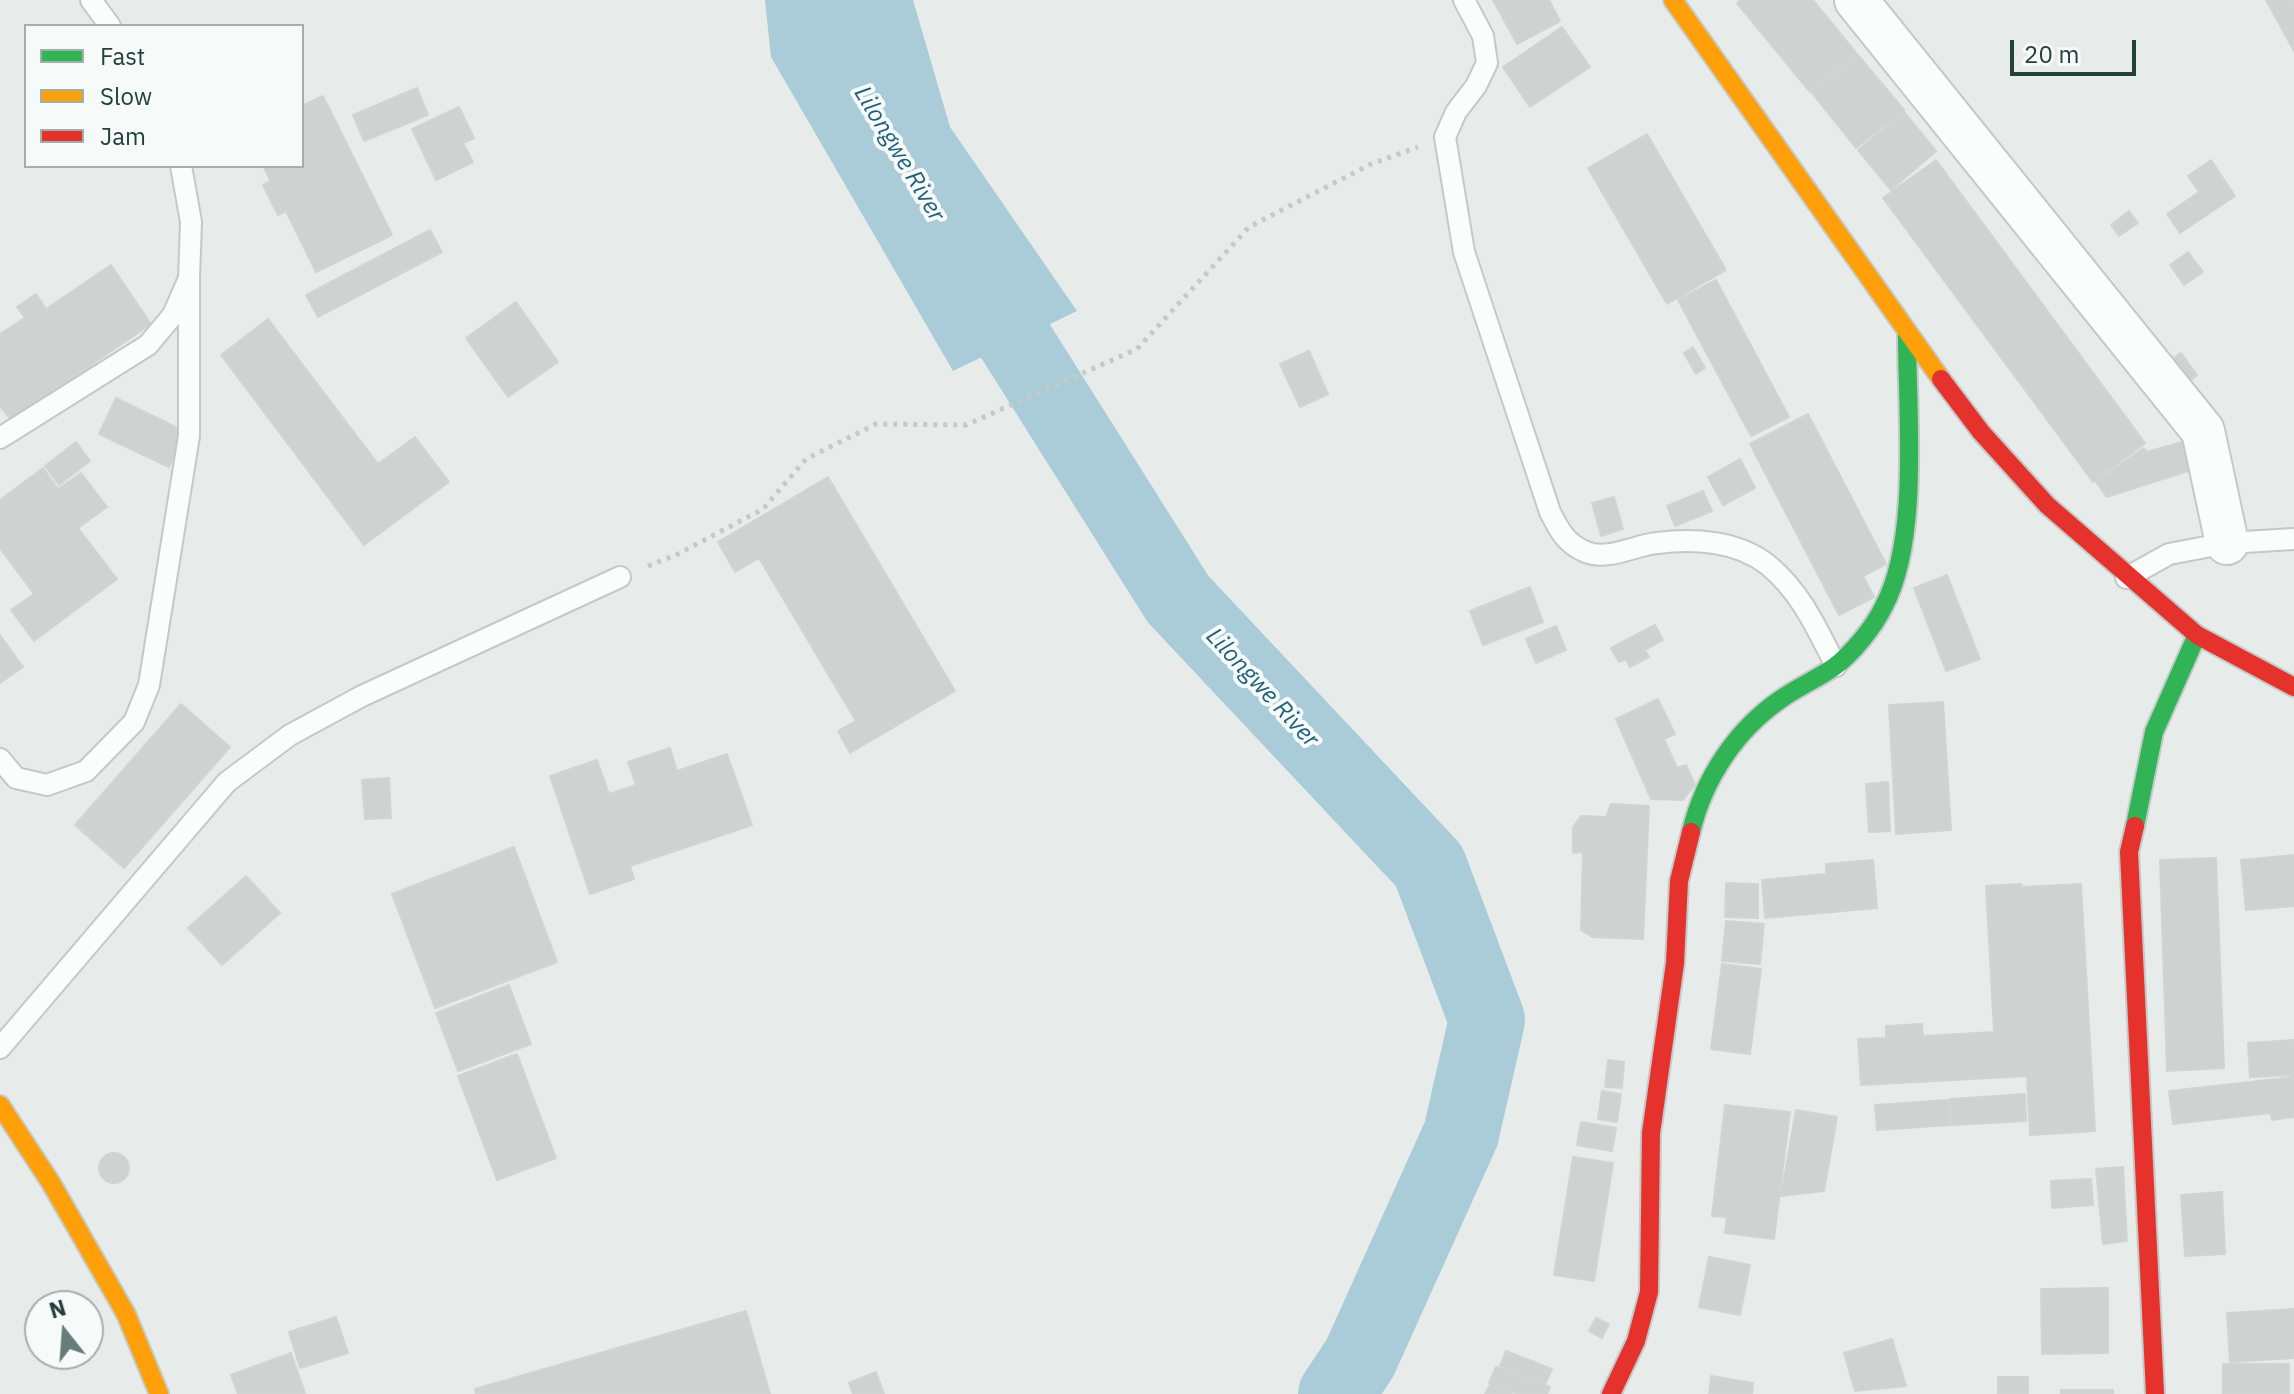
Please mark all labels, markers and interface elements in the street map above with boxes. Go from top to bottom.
legend [24,24,304,168]
scale bar [2014,24,2140,74]
text: 20 m [2024,38,2079,70]
text: Fast [100,40,145,72]
text: Slow [100,80,152,112]
water label: Lilongwe River [847,81,951,227]
text: Jam [100,120,146,152]
water label: Lilongwe River [1199,622,1325,754]
north arrow [24,1290,104,1370]
text: N [46,1292,69,1325]

